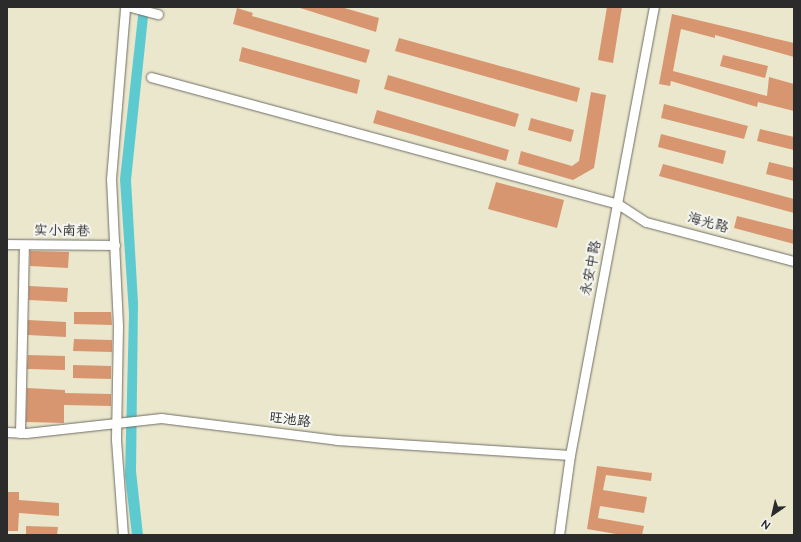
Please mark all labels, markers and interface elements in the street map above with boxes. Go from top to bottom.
street label: 海光路 [686,209,730,237]
street label: 实小南巷 [34,222,90,240]
street label: 永安中路 [577,239,605,297]
street label: 旺池路 [268,409,312,431]
north arrow [753,494,793,534]
text: N [759,516,773,533]

